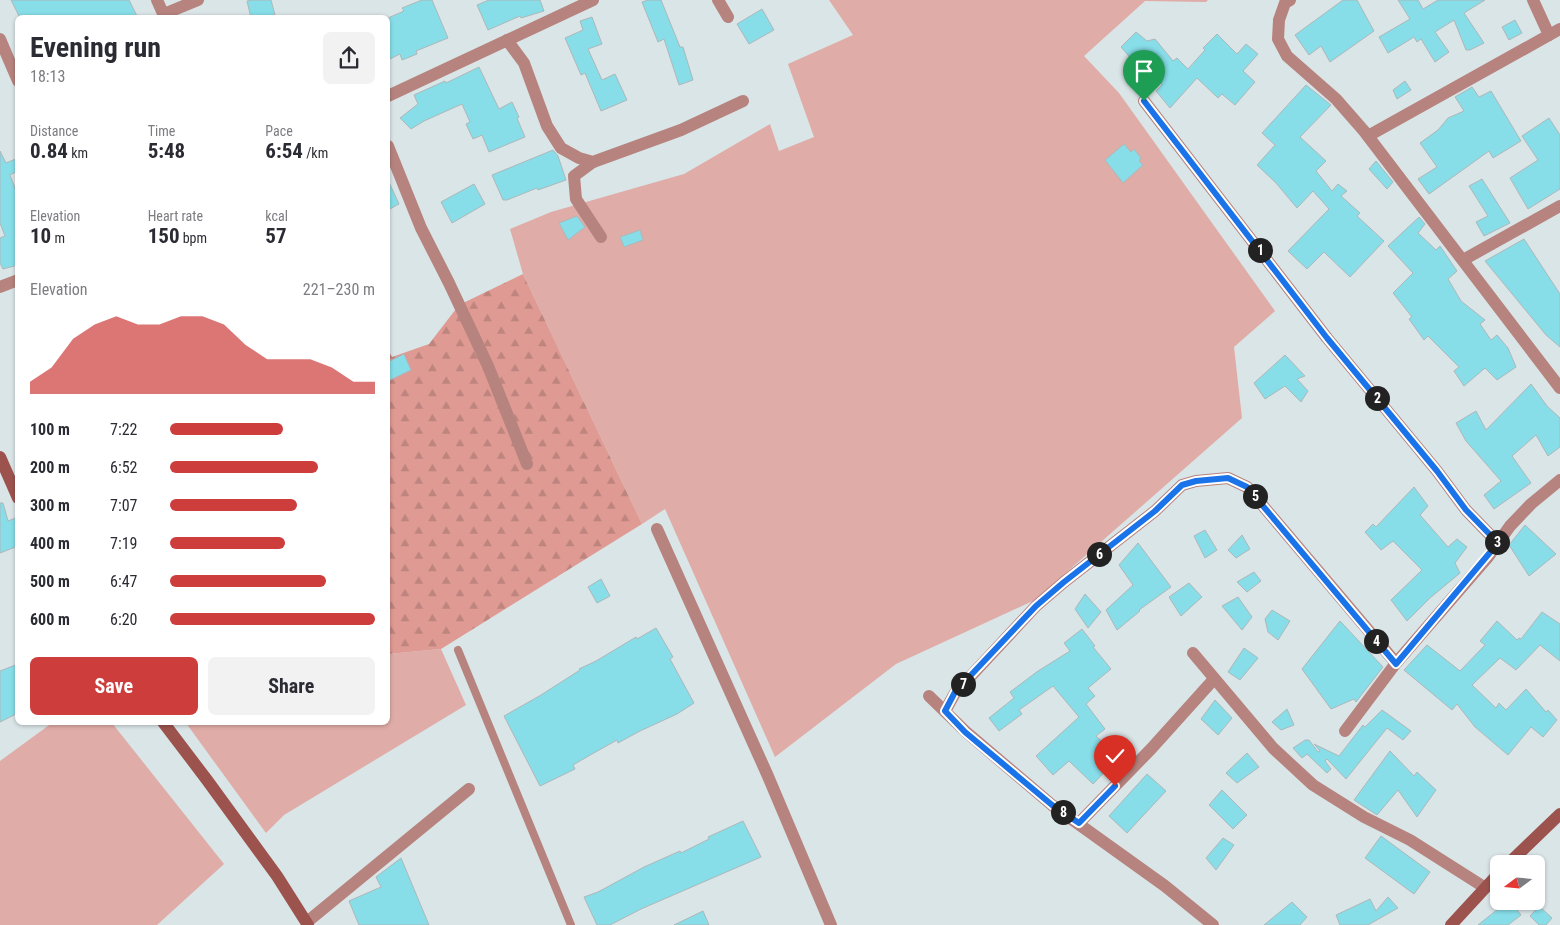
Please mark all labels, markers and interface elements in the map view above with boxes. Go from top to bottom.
text: Evening run [30,31,161,64]
button: share [323,32,375,84]
pin [1123,50,1165,101]
icon: arrive [1130,57,1158,85]
text: 18:13 [30,67,65,86]
text: Distance [30,123,78,139]
text: Time [148,123,175,139]
text: Pace [265,123,293,139]
text: 0.84 [30,139,68,163]
text: 5:48 [148,139,185,163]
text: 6:54 [265,139,303,163]
text: km [68,145,88,161]
text: /km [303,145,328,161]
text: Elevation [30,208,80,224]
text: Heart rate [148,208,203,224]
text: kcal [265,208,288,224]
text: 10 [30,224,51,248]
text: 150 [148,224,180,248]
text: 57 [265,224,287,248]
text: m [51,230,65,246]
text: bpm [180,230,207,246]
pin: 1 [1248,238,1272,262]
text: 1 [1257,242,1264,258]
text: Elevation [30,280,88,299]
text: 221–230 m [303,280,375,299]
pin: 2 [1364,386,1390,410]
text: 2 [1374,390,1381,406]
text: 100 m [30,420,70,439]
text: 7:22 [110,420,137,439]
text: 200 m [30,458,70,477]
text: 6:52 [110,458,137,477]
pin: 5 [1242,484,1268,508]
text: 5 [1252,488,1259,504]
text: 300 m [30,496,70,515]
text: 7:07 [110,496,137,515]
pin: 3 [1484,530,1510,554]
text: 400 m [30,534,70,553]
text: 7:19 [110,534,137,553]
text: 3 [1494,534,1501,550]
pin: 6 [1086,542,1112,566]
text: 6 [1096,546,1103,562]
text: 500 m [30,572,70,591]
text: 6:47 [110,572,137,591]
text: 600 m [30,610,70,629]
text: 6:20 [110,610,137,629]
pin: 4 [1364,628,1388,654]
text: 4 [1373,633,1380,649]
button: Save [30,657,198,715]
button: Share [208,657,375,715]
pin: 7 [950,672,976,696]
text: 7 [960,676,967,692]
pin [1094,735,1136,786]
icon: check [1101,742,1129,770]
pin: 8 [1050,800,1076,824]
text: 8 [1060,804,1067,820]
north arrow [1490,855,1545,910]
map controls [1490,855,1545,910]

